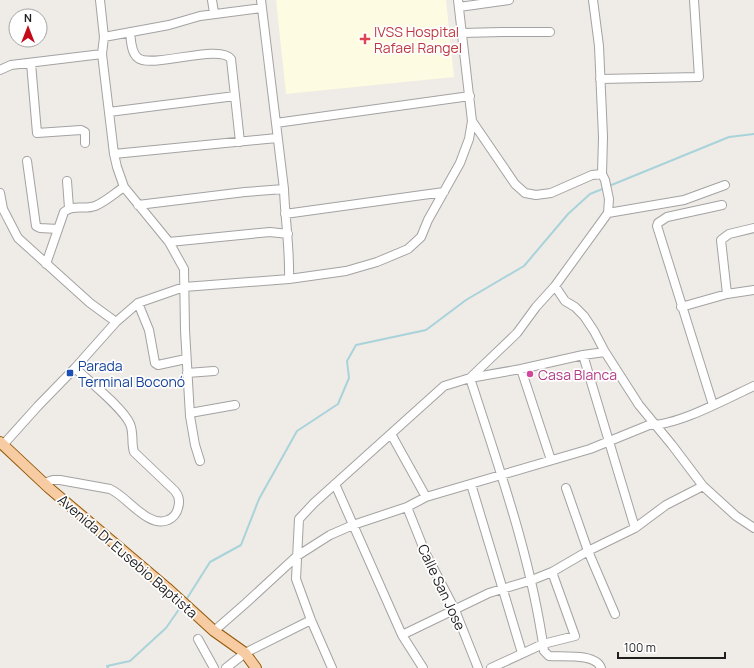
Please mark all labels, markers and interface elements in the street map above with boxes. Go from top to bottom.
north arrow [8,8,48,48]
text: N [24,10,32,25]
place label: IVSS Hospital Rafael Rangel [374,22,462,57]
marker: IVSS Hospital Rafael Rangel [359,33,371,45]
place label: Parada Terminal Boconó [78,356,185,391]
place label: Casa Blanca [538,365,617,384]
marker: Parada Terminal Boconó [65,368,75,378]
marker: Casa Blanca [525,369,535,379]
street label: Avenida Dr Eusebio Baptista [54,490,202,622]
street label: Calle San Jose [414,541,470,633]
scale bar [618,634,725,660]
text: 100 m [624,639,656,656]

